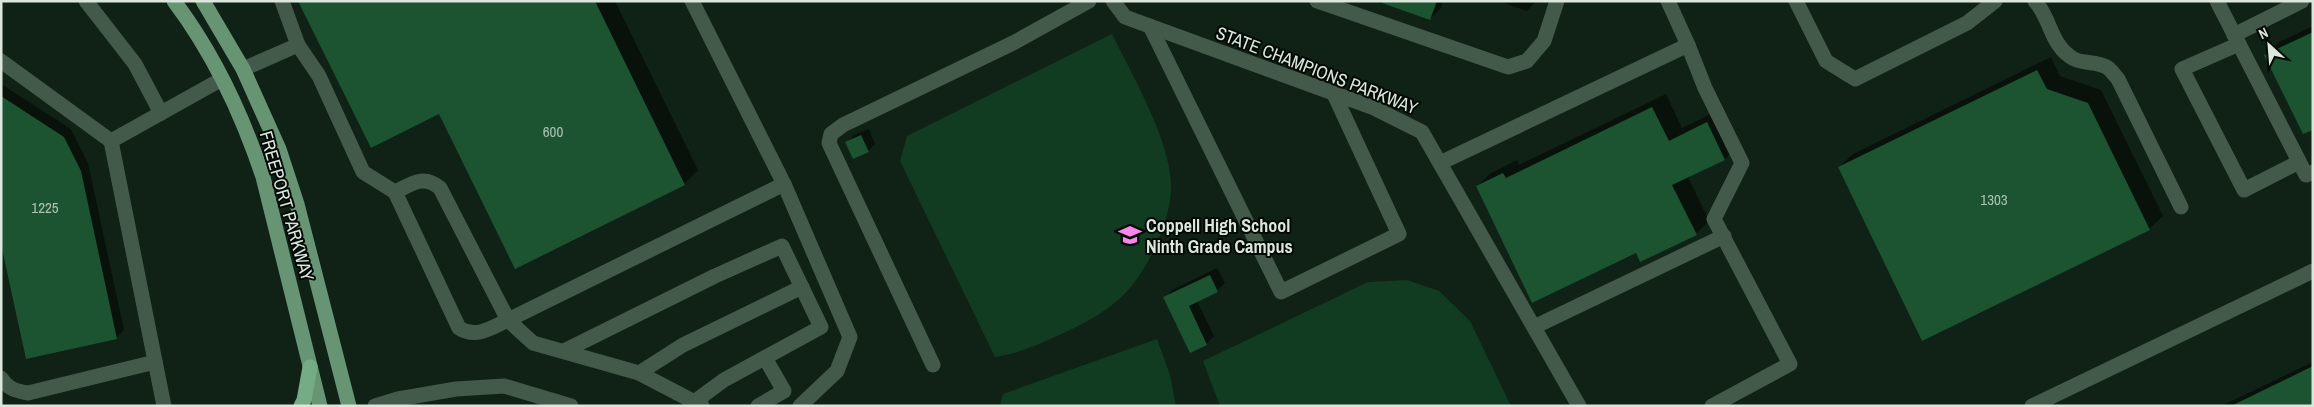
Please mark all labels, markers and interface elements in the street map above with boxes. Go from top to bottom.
street label: STATE CHAMPIONS PARKWAY [1213,20,1422,120]
north arrow [2244,20,2294,70]
text: N [2256,23,2271,43]
house number: 600 [543,121,563,142]
street label: FREEPORT PARKWAY [254,128,320,284]
house number: 1303 [1980,189,2008,210]
house number: 1225 [31,197,59,218]
place label: Coppell High School Ninth Grade Campus [1146,213,1293,259]
school or university icon: Coppell High School Ninth Grade Campus [1117,222,1143,248]

